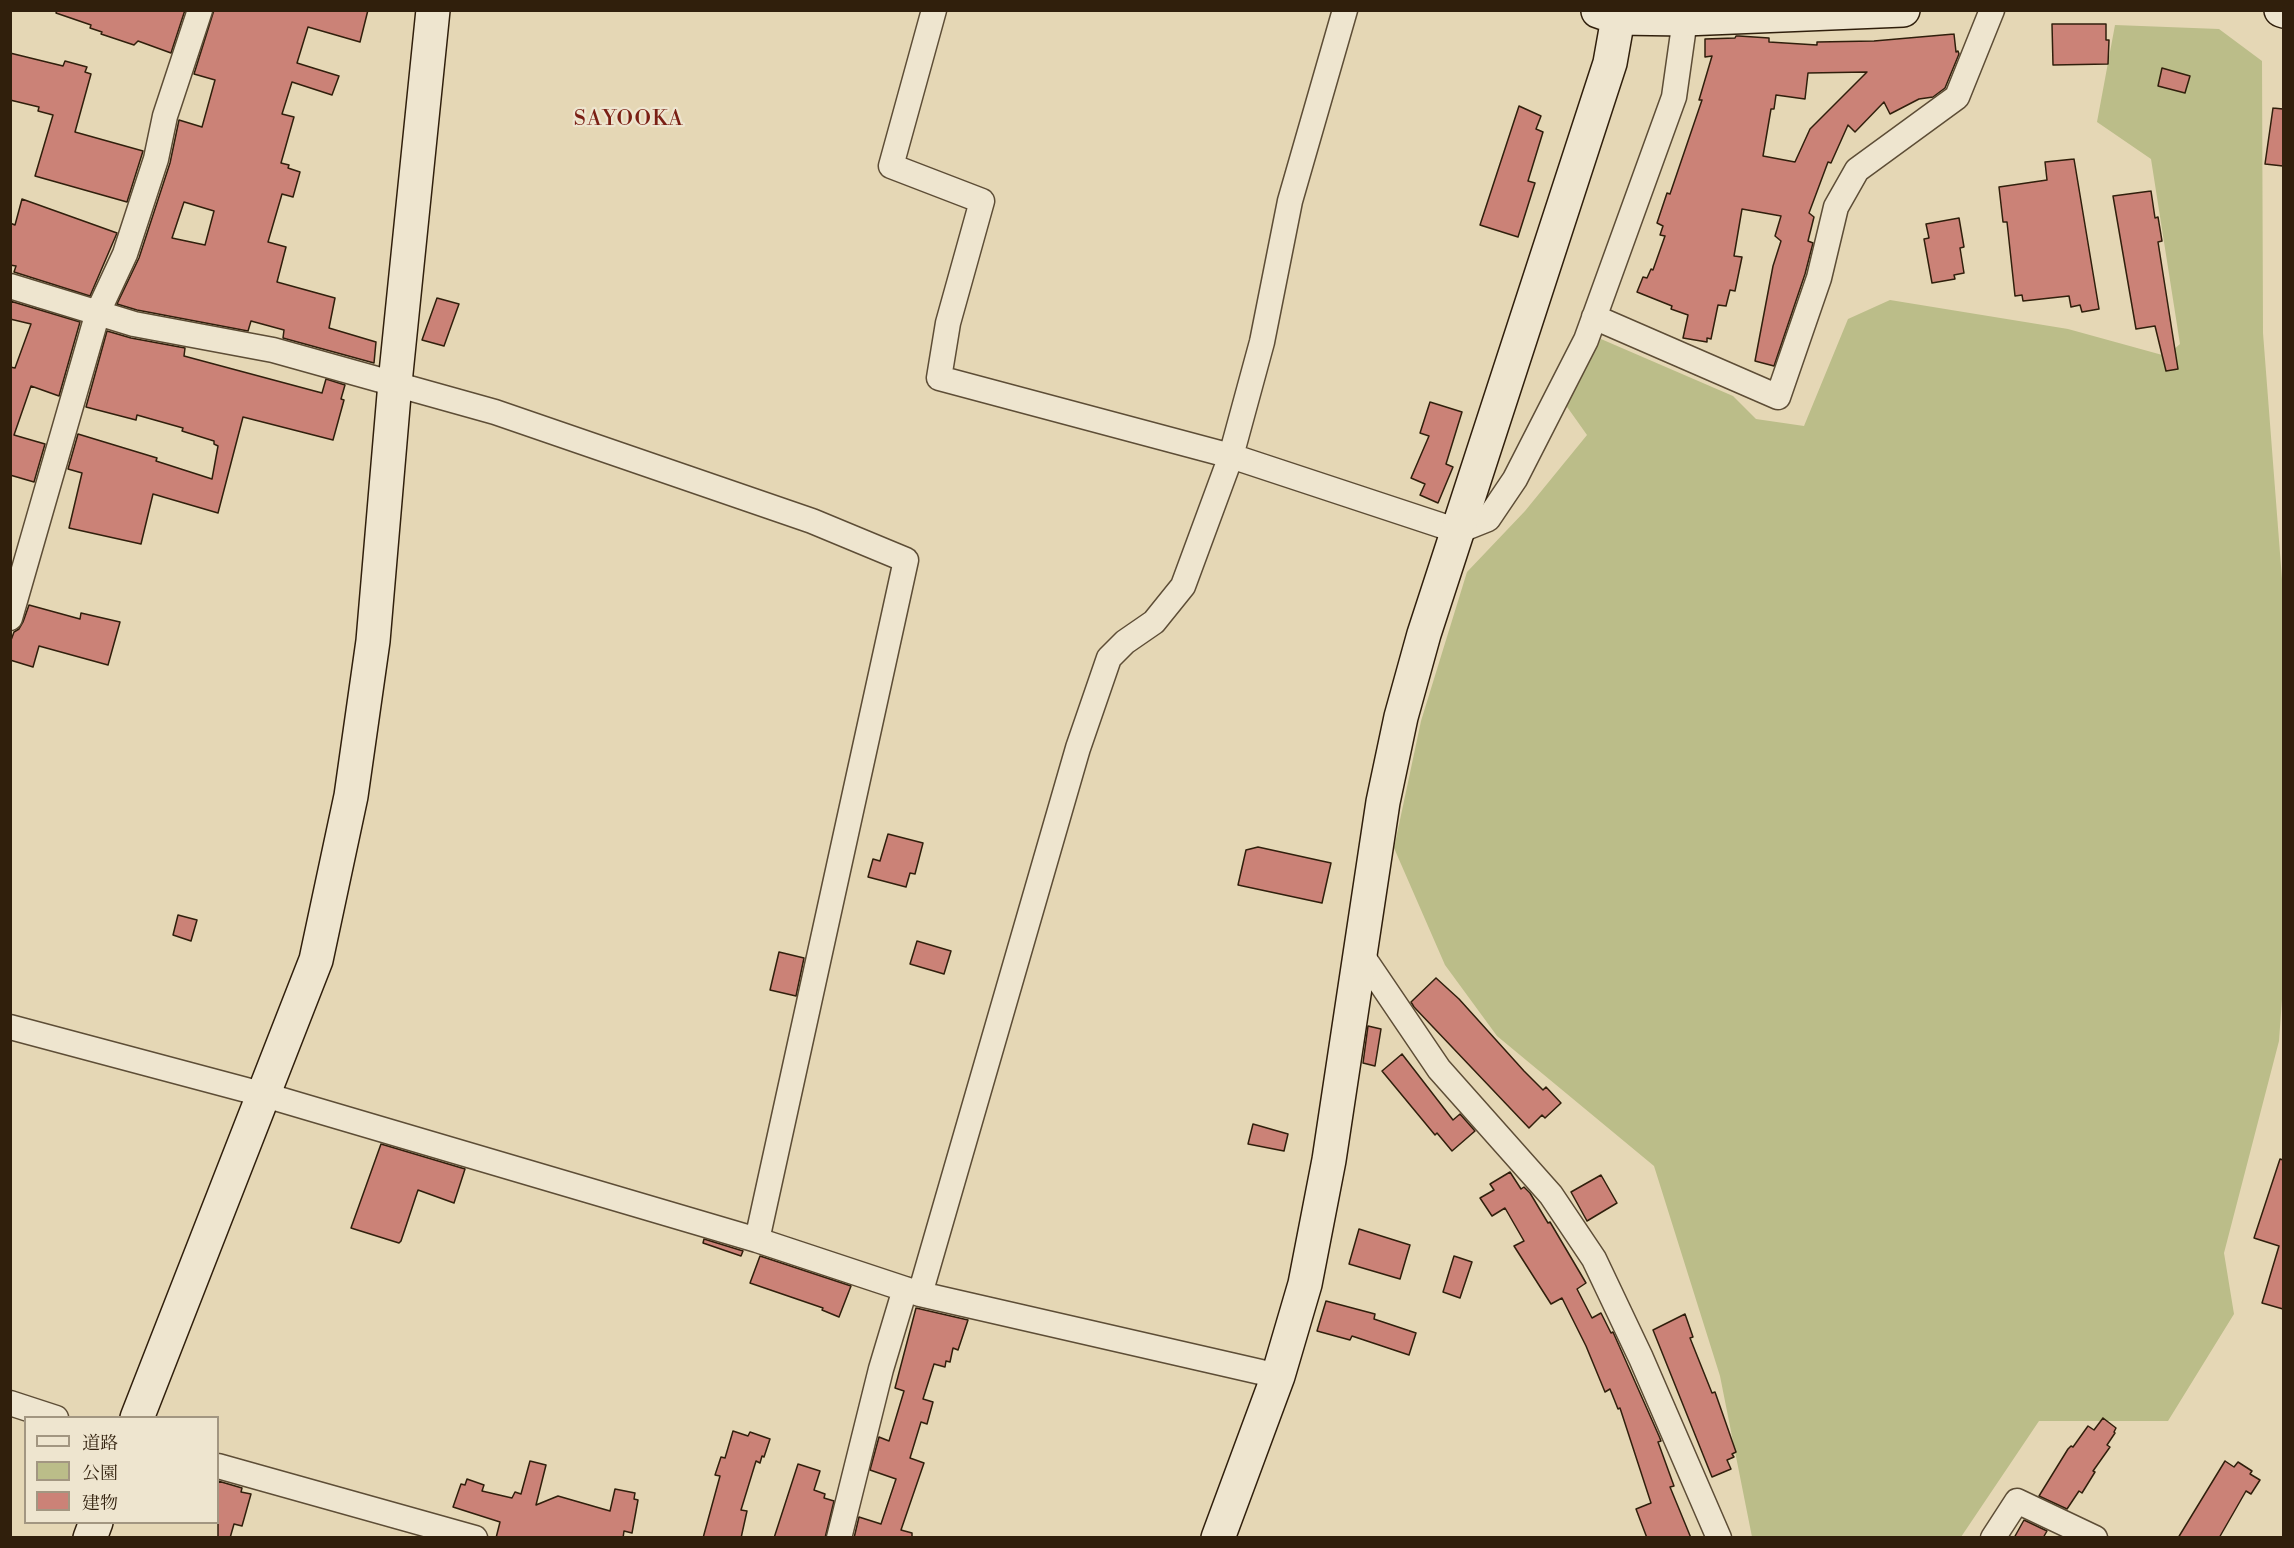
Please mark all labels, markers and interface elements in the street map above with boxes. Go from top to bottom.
district label: SAYOOKA [574,107,684,133]
legend [24,1416,219,1524]
text: 道路 [82,1432,118,1455]
text: 公園 [82,1462,118,1485]
text: 建物 [82,1492,118,1515]

